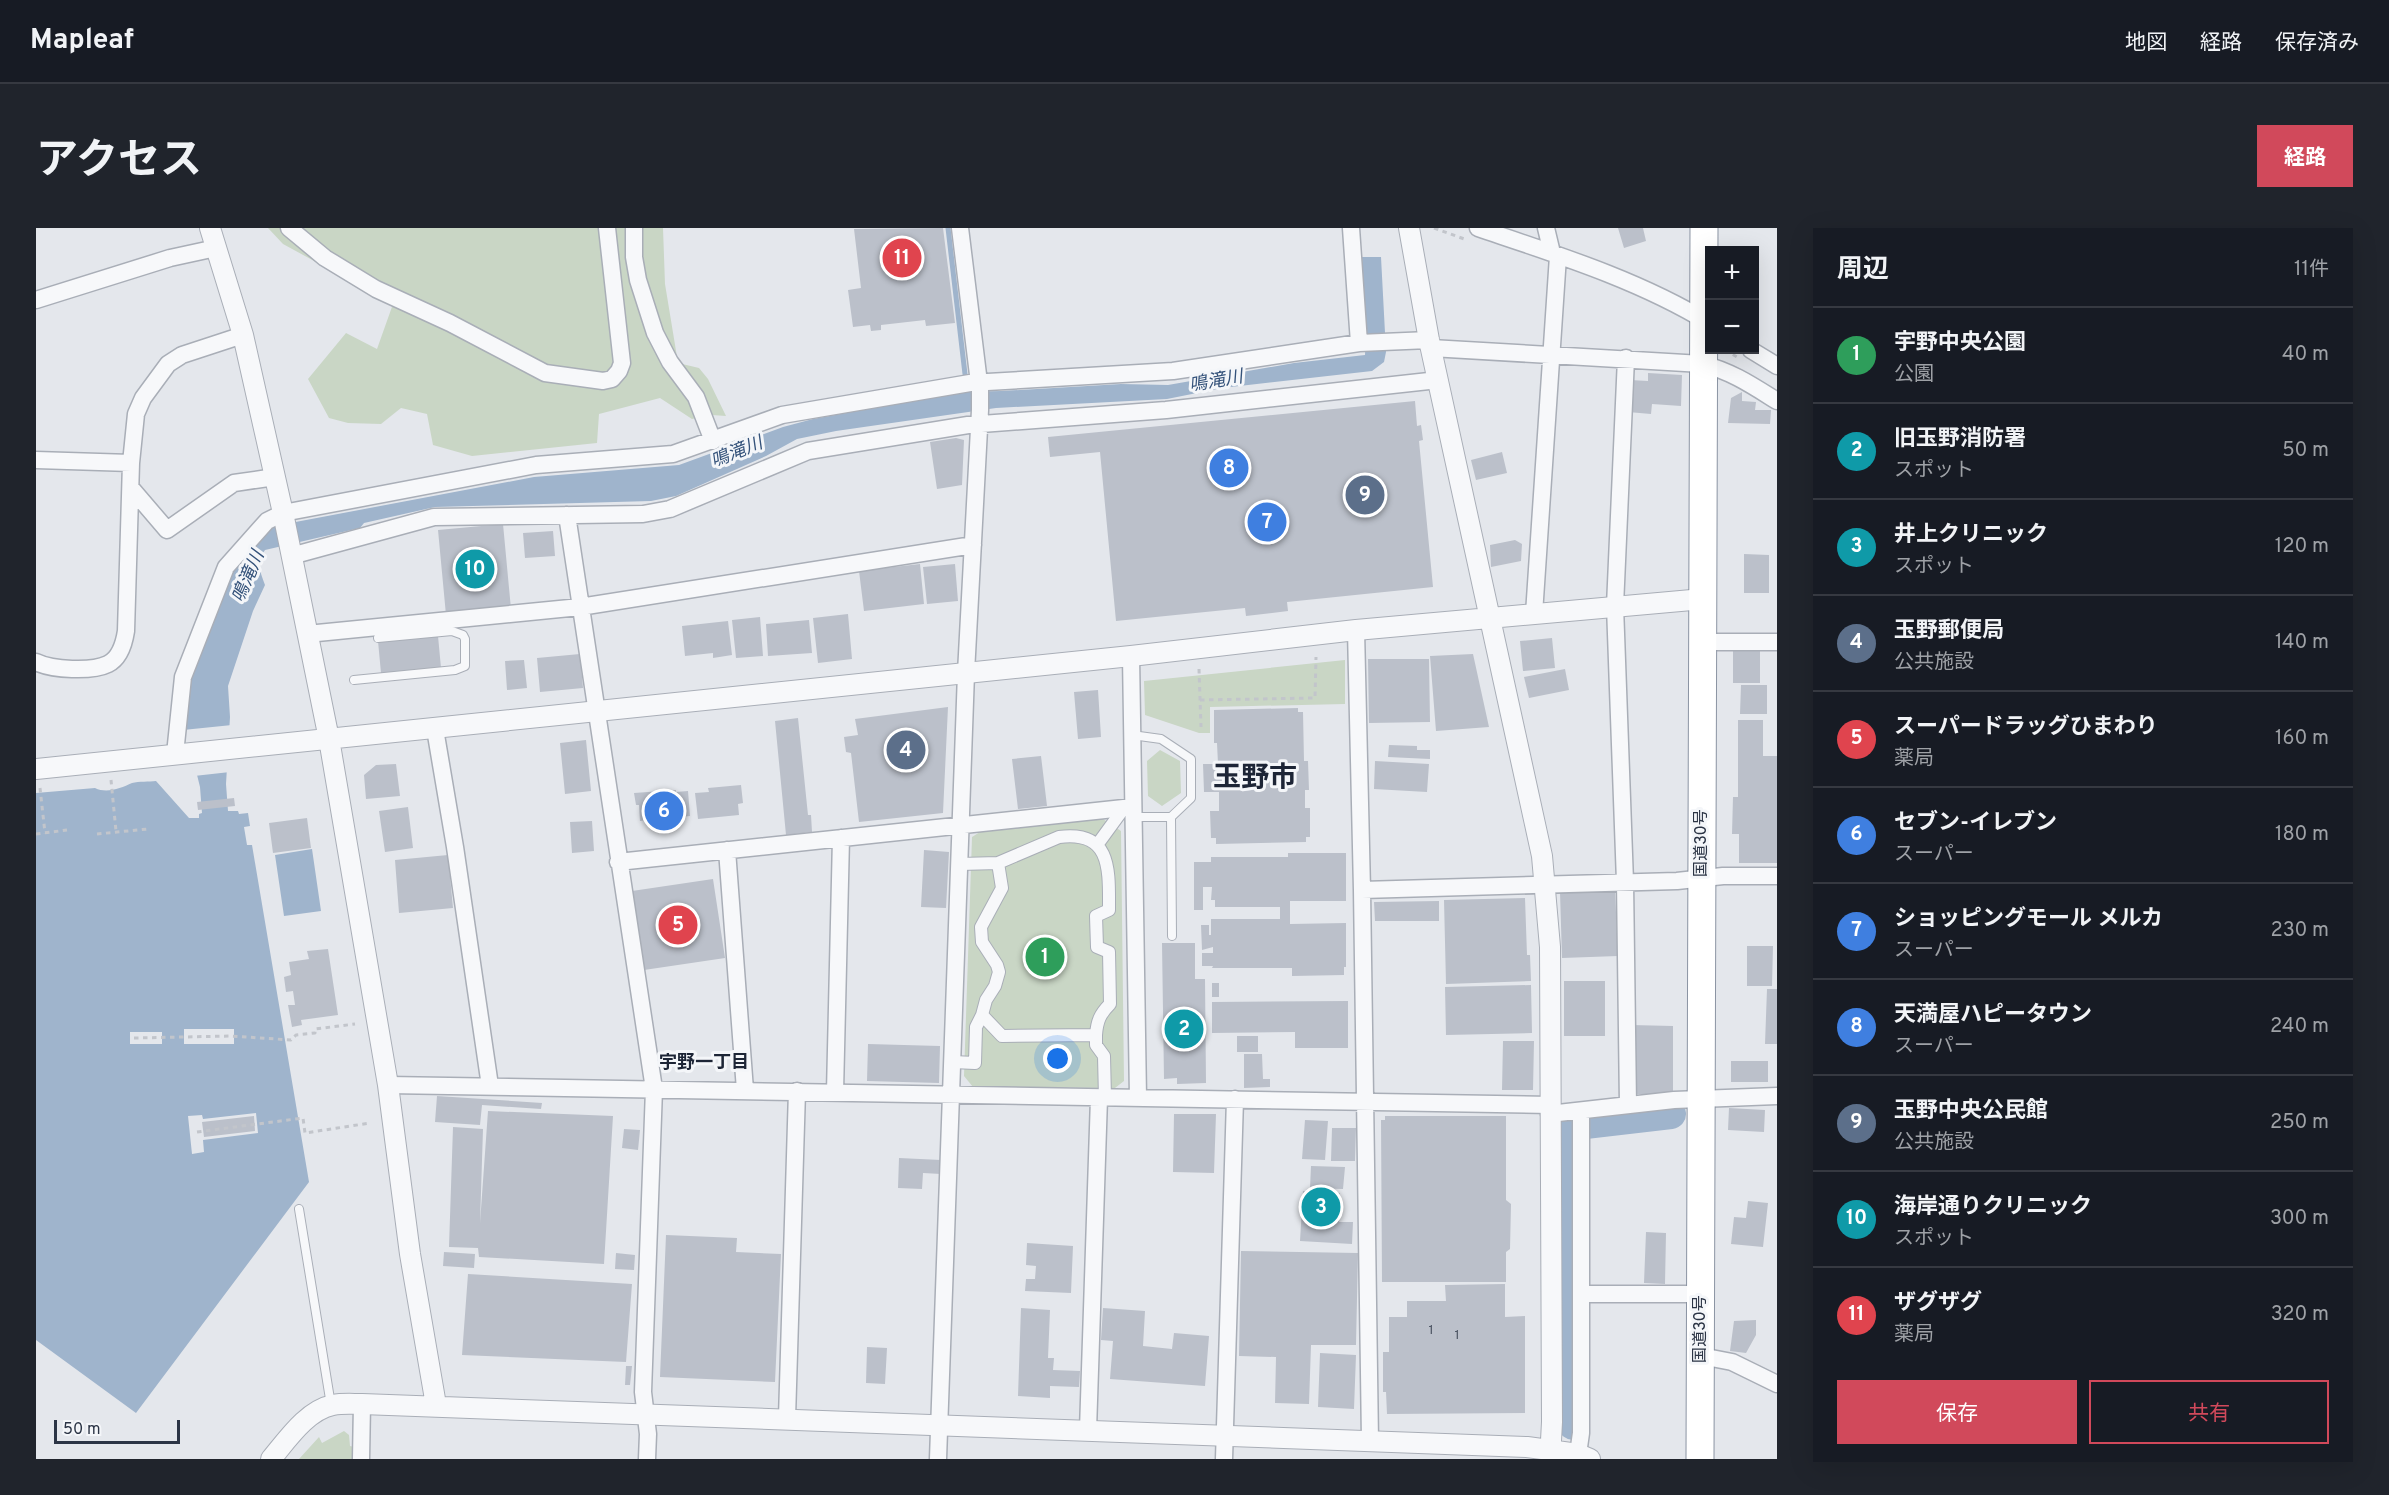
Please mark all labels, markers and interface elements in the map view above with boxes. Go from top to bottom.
text: Mapleaf [30,23,134,59]
text: 地図 [2125,30,2167,57]
text: 経路 [2200,30,2242,57]
text: 保存済み [2275,30,2359,57]
button: 経路 [2257,125,2353,187]
text: アクセス [36,136,202,189]
pin: 11 [882,236,922,280]
map controls [1705,246,1759,354]
button: + [1705,246,1759,300]
text: 周辺 [1837,254,1889,287]
text: 11件 [2294,257,2329,283]
button: − [1705,300,1759,354]
text: 宇野中央公園 [1894,330,2026,357]
text: 1 [1853,342,1861,368]
text: 40 m [2282,342,2329,368]
text: 公園 [1894,362,1934,388]
water label: 鳴滝川 [1187,366,1247,398]
text: 旧玉野消防署 [1894,426,2026,453]
water label: 鳴滝川 [708,431,768,474]
text: 2 [1850,438,1863,464]
text: 50 m [2282,438,2329,464]
pin: 8 [1210,446,1248,490]
text: スポット [1894,458,1974,484]
pin: 9 [1346,472,1384,518]
pin: 7 [1248,500,1286,544]
text: 井上クリニック [1894,522,2048,549]
text: 3 [1851,534,1863,560]
text: 120 m [2275,534,2329,560]
water label: 鳴滝川 [228,546,271,606]
pin: 10 [456,546,494,592]
text: スポット [1894,554,1974,580]
text: 玉野郵便局 [1894,618,2004,645]
text: 4 [1850,630,1863,656]
text: 140 m [2275,630,2329,656]
text: 公共施設 [1894,650,1974,676]
text: スーパードラッグひまわり [1894,714,2158,741]
text: 5 [1850,726,1863,752]
text: 160 m [2275,726,2329,752]
pin: 4 [886,728,926,772]
text: 薬局 [1894,746,1934,772]
district label: 玉野市 [1213,761,1297,797]
pin: 6 [644,788,684,834]
street label: 国道30号 [1692,809,1712,877]
text: セブン-イレブン [1894,810,2057,837]
text: 6 [1850,822,1863,848]
text: 180 m [2275,822,2329,848]
text: スーパー [1894,842,1974,868]
pin: 5 [658,902,698,948]
text: ショッピングモール メルカ [1894,906,2163,933]
text: 7 [1851,918,1862,944]
text: 230 m [2270,918,2329,944]
pin: 1 [1026,934,1064,980]
text: スーパー [1894,938,1974,964]
text: 天満屋ハピータウン [1894,1002,2092,1029]
pin: 2 [1164,1006,1204,1052]
text: 8 [1850,1014,1863,1040]
text: 240 m [2270,1014,2329,1040]
text: スーパー [1894,1034,1974,1060]
your location [1043,1044,1072,1073]
district label: 宇野一丁目 [659,1052,749,1075]
text: 玉野中央公民館 [1894,1098,2048,1125]
text: 9 [1850,1110,1863,1136]
text: 250 m [2270,1110,2329,1136]
text: 公共施設 [1894,1130,1974,1156]
pin: 3 [1302,1184,1340,1230]
text: 海岸通りクリニック [1894,1194,2092,1221]
text: 10 [1846,1206,1867,1232]
text: 300 m [2270,1206,2329,1232]
text: スポット [1894,1226,1974,1252]
text: ザグザグ [1894,1290,1982,1317]
street label: 国道30号 [1691,1295,1711,1363]
text: 11 [1849,1302,1865,1328]
text: 320 m [2271,1302,2329,1328]
house number: 1 [1428,1322,1434,1339]
text: 薬局 [1894,1322,1934,1348]
house number: 1 [1454,1327,1460,1344]
button: 保存 [1837,1380,2077,1444]
button: 共有 [2089,1380,2329,1444]
scale bar [54,1417,180,1444]
text: 50 m [63,1420,101,1440]

